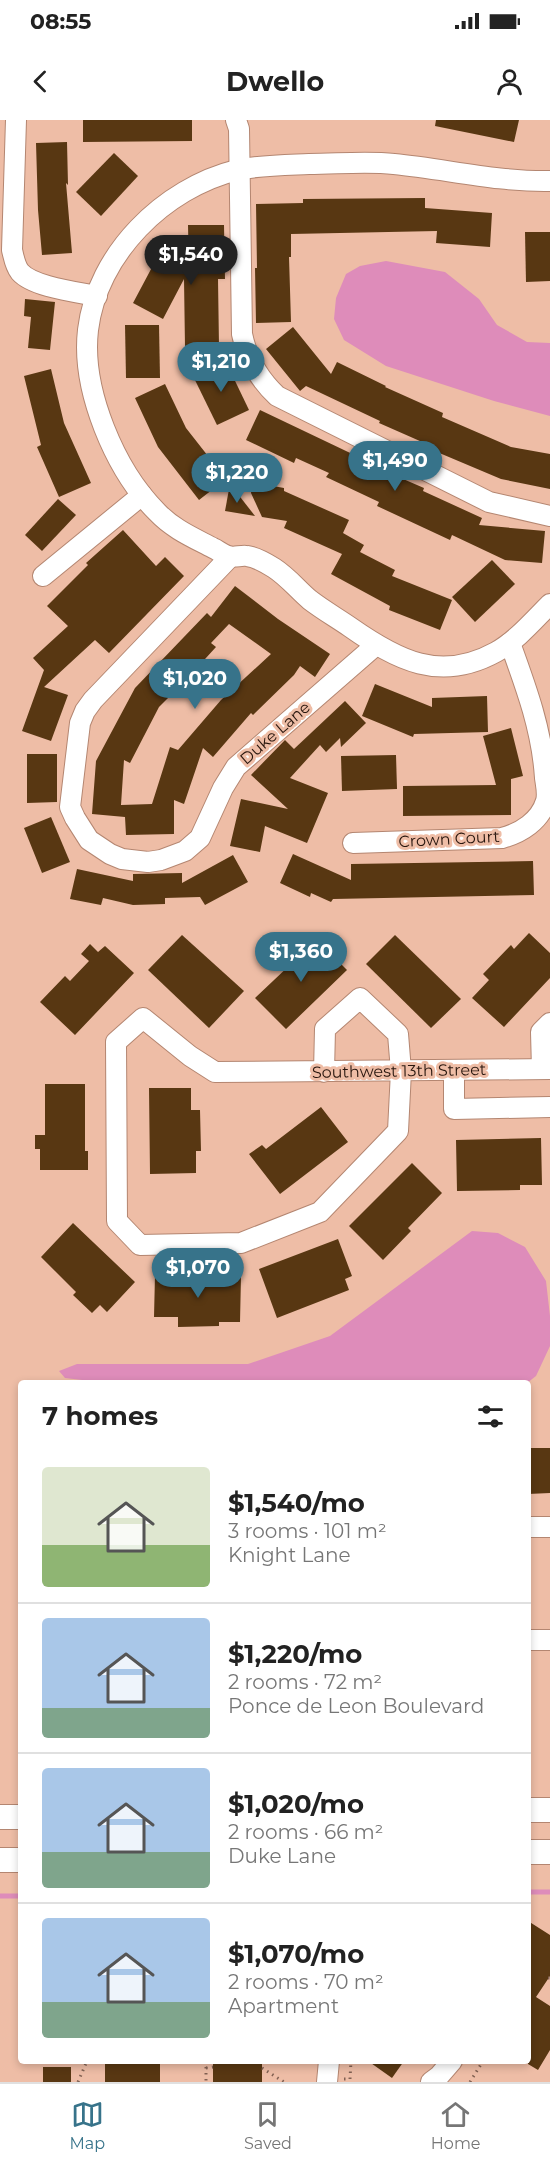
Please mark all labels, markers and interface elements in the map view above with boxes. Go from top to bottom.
text: 08:55 [30,8,91,35]
icon: back [24,65,57,98]
text: Dwello [226,65,324,98]
icon: person [493,65,526,98]
pin: $1,540 [142,235,240,286]
text: $1,540 [159,242,223,266]
pin: $1,210 [172,342,270,393]
text: $1,210 [191,349,251,373]
pin: $1,490 [346,441,444,492]
text: $1,490 [362,448,428,472]
pin: $1,220 [188,453,286,504]
text: $1,220 [205,460,269,484]
pin: $1,020 [146,659,244,710]
text: $1,020 [163,666,227,690]
street label: Duke Lane [236,697,314,769]
street label: Crown Court [398,827,501,851]
pin: $1,360 [252,932,350,983]
text: $1,360 [269,939,333,963]
street label: Southwest 13th Street [312,1060,487,1082]
pin: $1,070 [149,1248,247,1299]
text: $1,070 [166,1255,230,1279]
text: 7 homes [42,1400,158,1432]
icon: filters [474,1400,507,1433]
text: $1,540/mo [228,1487,365,1519]
icon: home [90,1491,162,1563]
text: 3 rooms · 101 m² [228,1519,387,1543]
text: Knight Lane [228,1543,351,1567]
text: $1,220/mo [228,1638,362,1670]
icon: home [90,1642,162,1714]
text: 2 rooms · 72 m² [228,1670,382,1694]
text: Ponce de Leon Boulevard [228,1694,484,1718]
text: $1,020/mo [228,1788,364,1820]
icon: home [90,1792,162,1864]
text: 2 rooms · 66 m² [228,1820,383,1844]
text: Duke Lane [228,1844,336,1868]
text: $1,070/mo [228,1938,364,1970]
icon: home [90,1942,162,2014]
text: 2 rooms · 70 m² [228,1970,384,1994]
text: Apartment [228,1994,339,2018]
tab: Map [69,2098,105,2153]
tab: Saved [244,2098,292,2153]
tab: Home [431,2098,481,2153]

